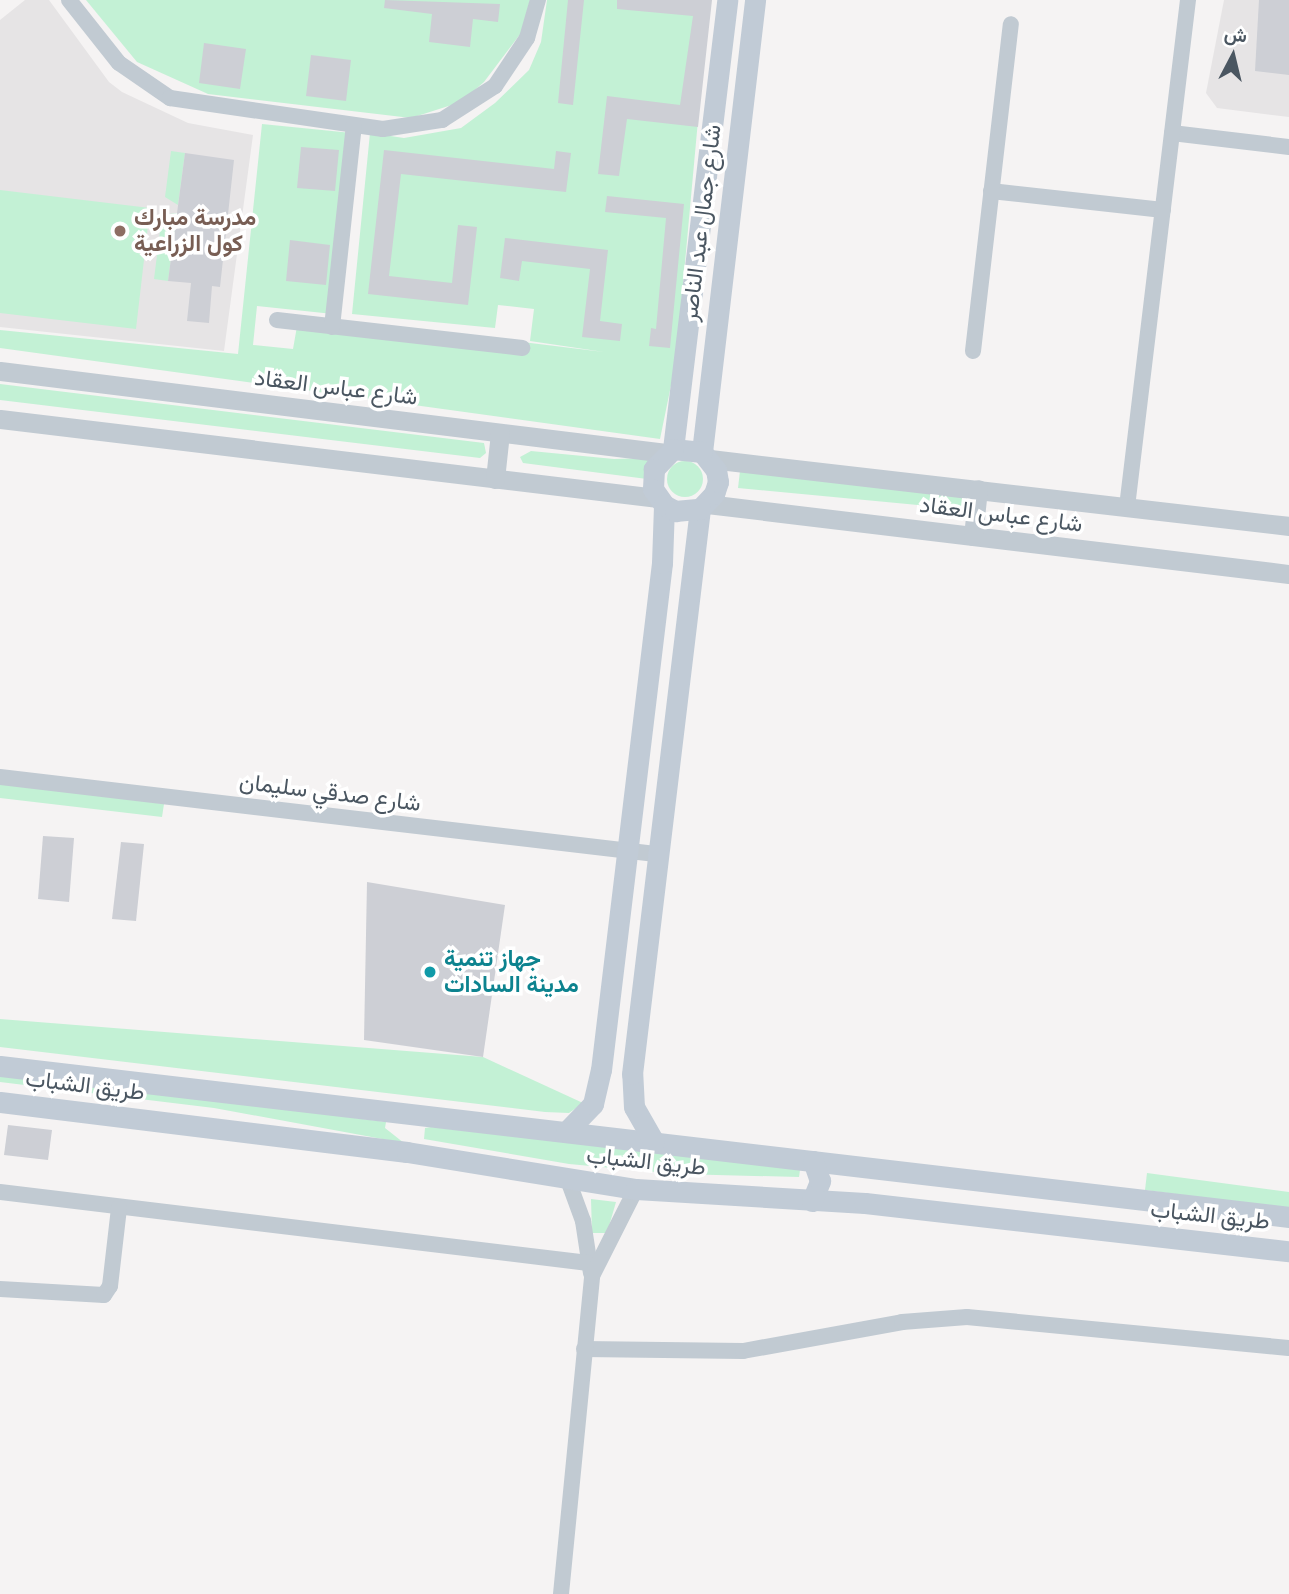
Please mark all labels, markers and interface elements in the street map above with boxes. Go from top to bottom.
north arrow [1198,21,1268,91]
text: ش [1223,23,1248,47]
street label: شارع جمال عبد الناصر [676,123,728,323]
place label: مدرسة مبارك كول الزراعية [134,204,256,258]
marker: مدرسة مبارك كول الزراعية [112,223,128,239]
street label: شارع عباس العقاد [253,364,419,412]
street label: شارع عباس العقاد [918,491,1084,539]
street label: شارع صدقي سليمان [238,768,422,818]
place label: جهاز تنمية مدينة السادات [444,945,579,999]
marker: جهاز تنمية مدينة السادات [422,964,438,980]
street label: طريق الشباب [24,1065,146,1107]
street label: طريق الشباب [585,1142,707,1182]
street label: طريق الشباب [1149,1196,1271,1236]

